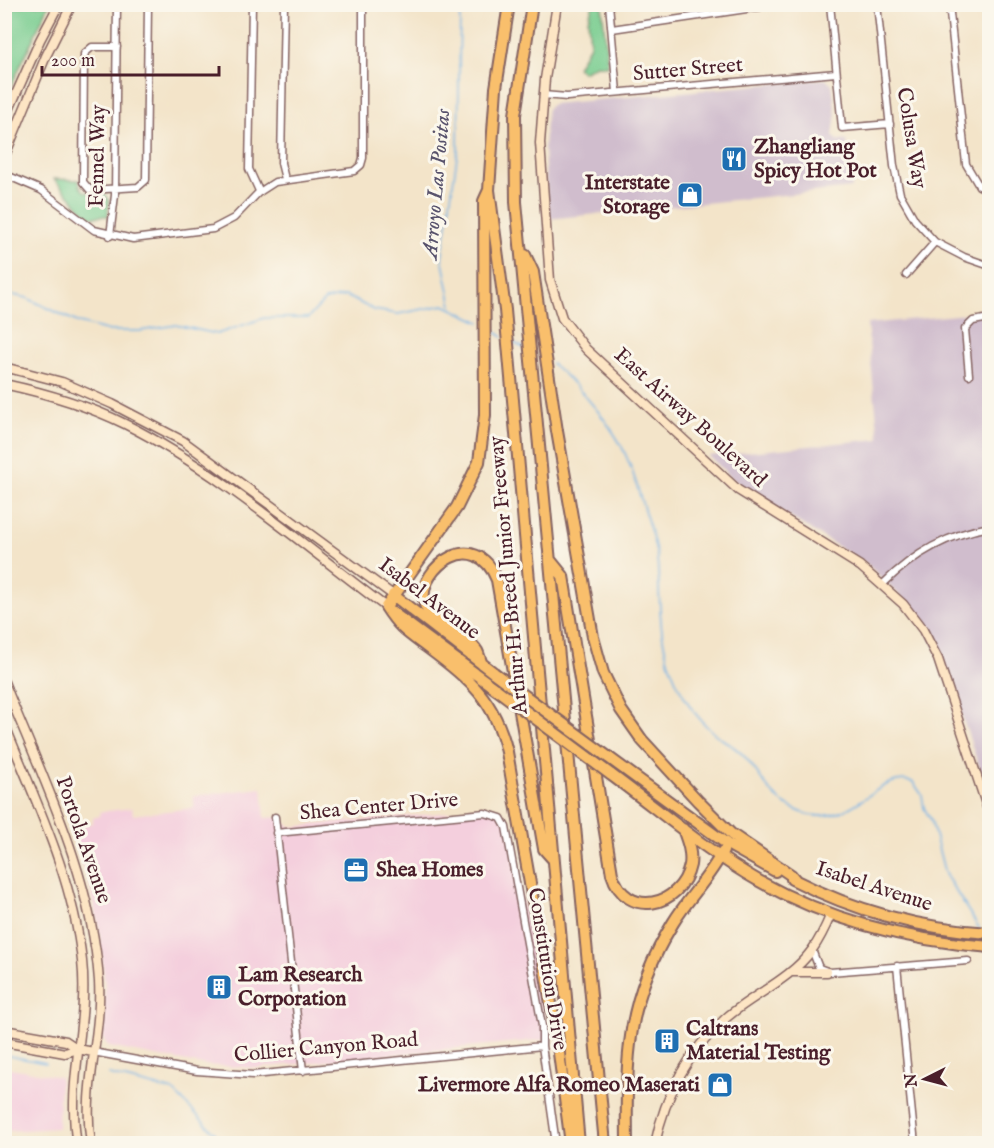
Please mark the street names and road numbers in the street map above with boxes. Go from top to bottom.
street label: Sutter Street [632,52,744,88]
street label: Colusa Way [890,86,932,191]
street label: Fennel Way [84,104,112,208]
street label: East Airway Boulevard [608,342,773,494]
street label: Arthur H. Breed Junior Freeway [483,434,535,716]
street label: Isabel Avenue [373,552,486,646]
street label: Portola Avenue [49,773,117,907]
street label: Shea Center Drive [299,787,460,827]
street label: Isabel Avenue [812,855,936,919]
street label: Constitution Drive [521,886,573,1053]
street label: Collier Canyon Road [233,1026,420,1069]

